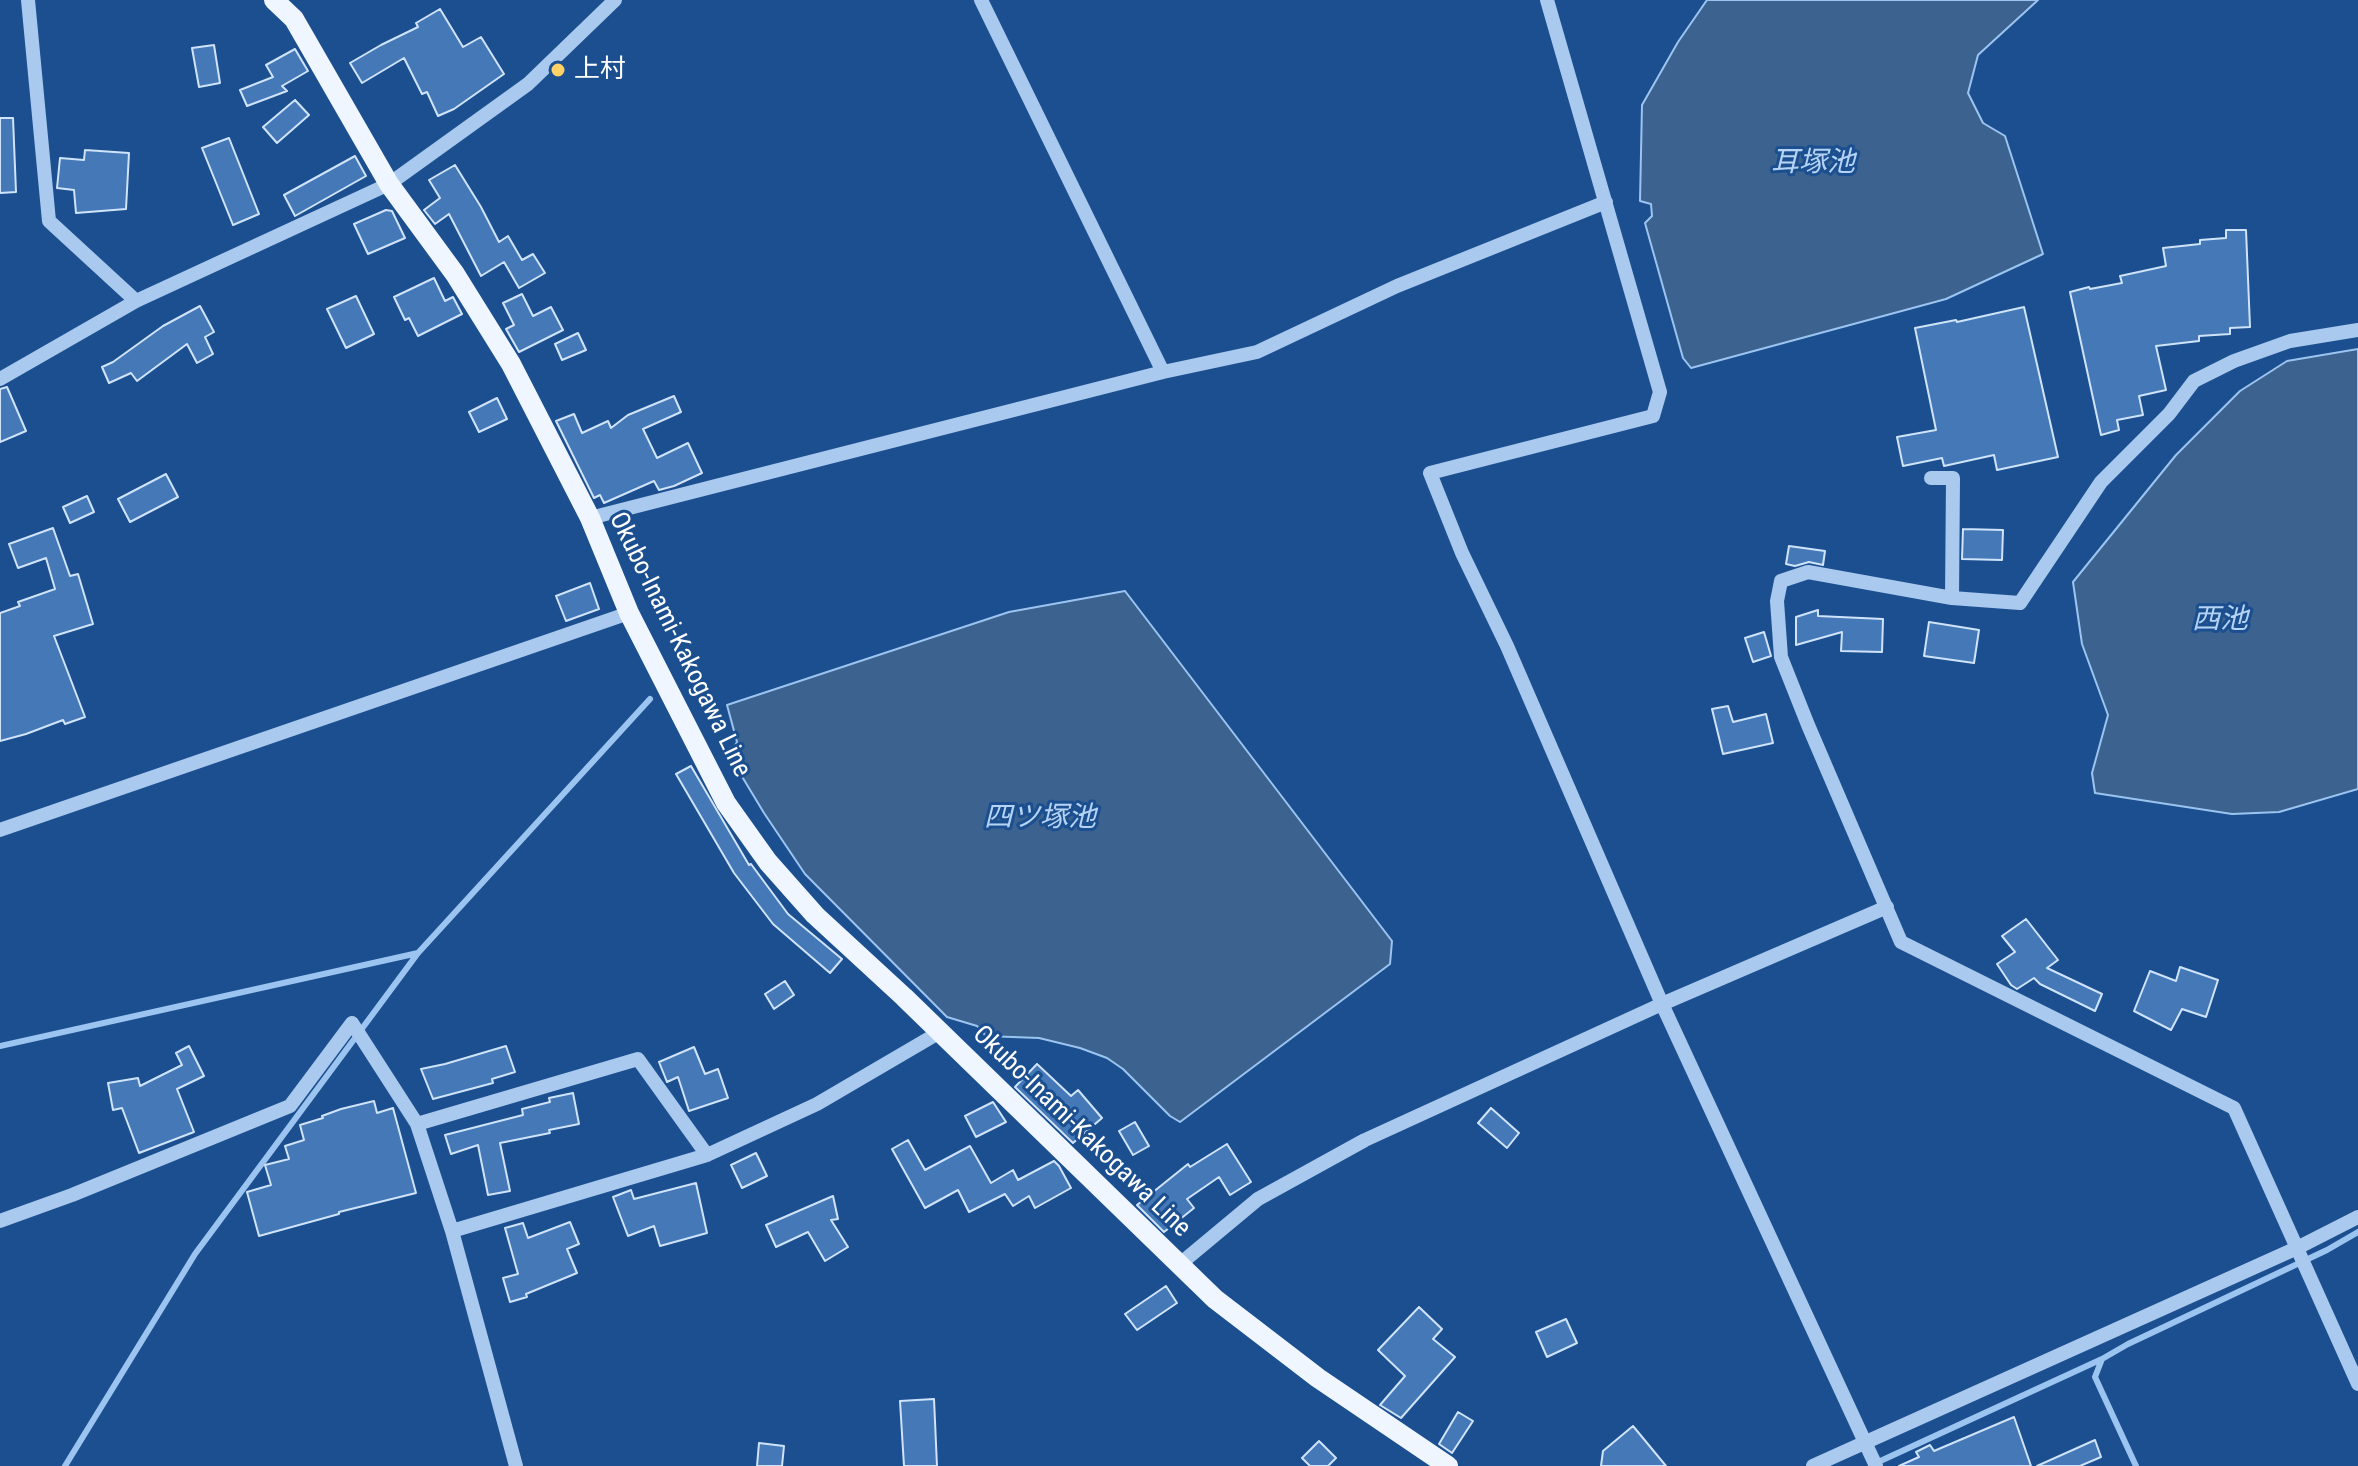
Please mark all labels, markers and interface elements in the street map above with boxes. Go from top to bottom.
place label: 上村 [574,54,626,86]
marker: 上村 [549,61,567,79]
water label: 耳塚池 [1771,147,1855,181]
street label: Okubo-Inami-Kakogawa Line [601,507,757,783]
water label: 西池 [2192,604,2248,638]
water label: 四ツ塚池 [984,802,1096,836]
street label: Okubo-Inami-Kakogawa Line [966,1020,1196,1244]

